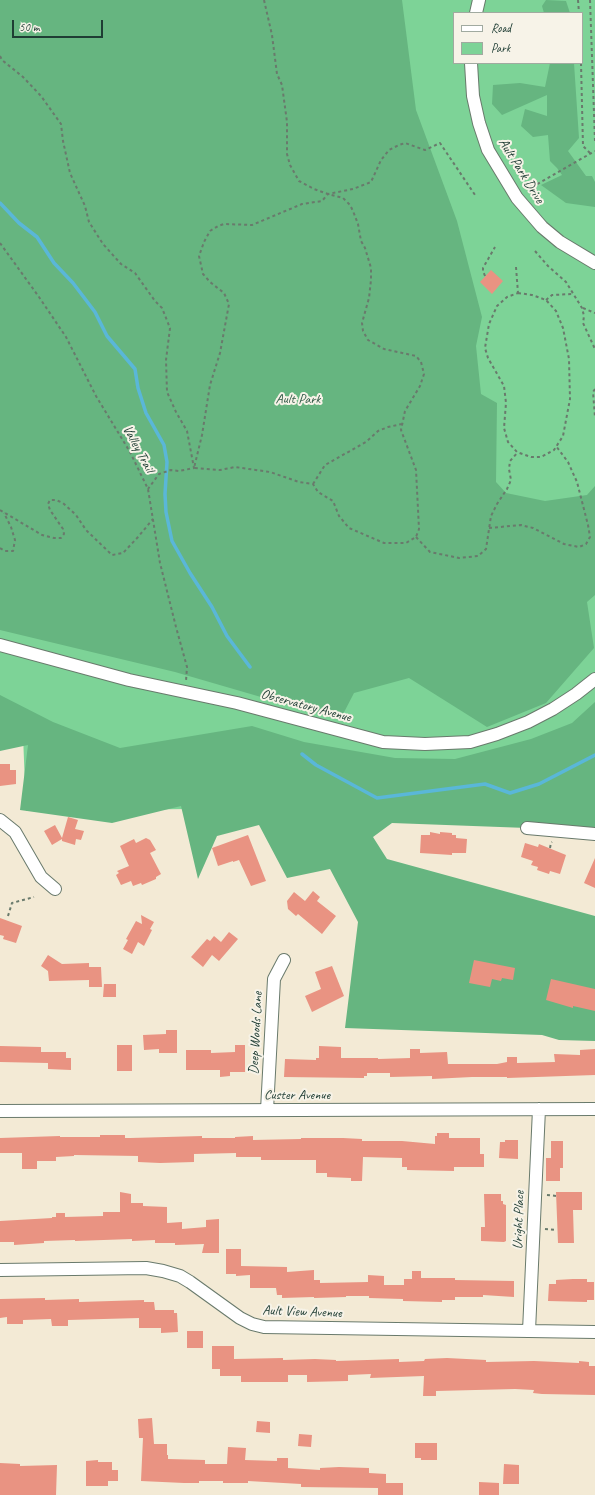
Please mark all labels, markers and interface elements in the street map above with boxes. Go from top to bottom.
scale bar [14,12,105,38]
legend [453,12,583,64]
text: 50 m [19,19,39,35]
text: Road [491,20,511,36]
text: Park [491,40,510,56]
street label: Ault Park Drive [494,135,548,207]
park label: Ault Park [276,391,320,407]
street label: Valley Trail [119,423,157,475]
street label: Observatory Avenue [259,686,353,726]
street label: Deep Woods Lane [245,991,267,1075]
street label: Custer Avenue [264,1087,330,1103]
street label: Uright Place [510,1190,528,1250]
street label: Ault View Avenue [262,1302,342,1322]

